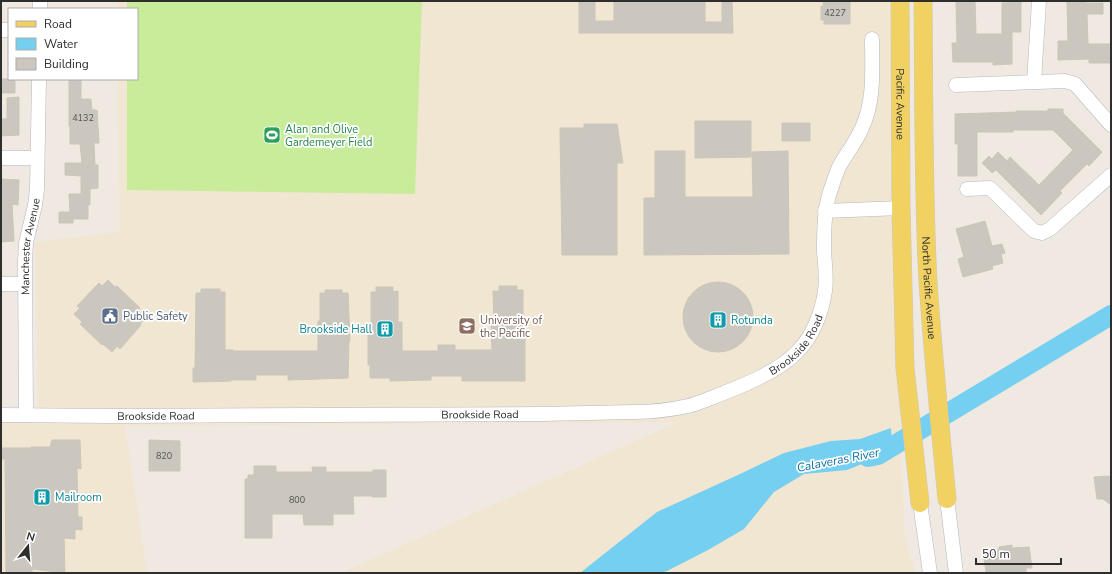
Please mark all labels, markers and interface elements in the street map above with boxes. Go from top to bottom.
house number: 4227 [824,7,846,19]
legend [8,8,138,80]
text: Road [44,16,72,32]
text: Water [44,36,78,52]
text: Building [44,56,89,72]
street label: Pacific Avenue [893,68,908,140]
house number: 4132 [72,112,94,124]
place label: Alan and Olive Gardemeyer Field [285,122,372,150]
sports icon: Alan and Olive Gardemeyer Field [262,125,282,145]
street label: Manchester Avenue [17,197,43,295]
street label: North Pacific Avenue [918,236,940,340]
public building icon: Public Safety [100,306,120,326]
place label: Public Safety [123,309,188,324]
building icon: Rotunda [708,310,728,330]
street label: Brookside Road [766,312,826,378]
place label: University of the Pacific [480,313,542,341]
place label: Rotunda [731,313,773,328]
school or university icon: University of the Pacific [457,316,477,336]
building icon: Brookside Hall [375,319,395,339]
place label: Brookside Hall [299,322,373,337]
street label: Brookside Road [441,407,519,422]
street label: Brookside Road [117,408,195,423]
water label: Calaveras River [795,444,881,476]
house number: 820 [156,450,172,462]
building icon: Mailroom [32,487,52,507]
place label: Mailroom [55,490,102,505]
house number: 800 [289,494,305,506]
north arrow [8,526,48,566]
text: N [25,529,37,545]
scale bar [976,540,1061,566]
text: 50 m [982,546,1010,562]

